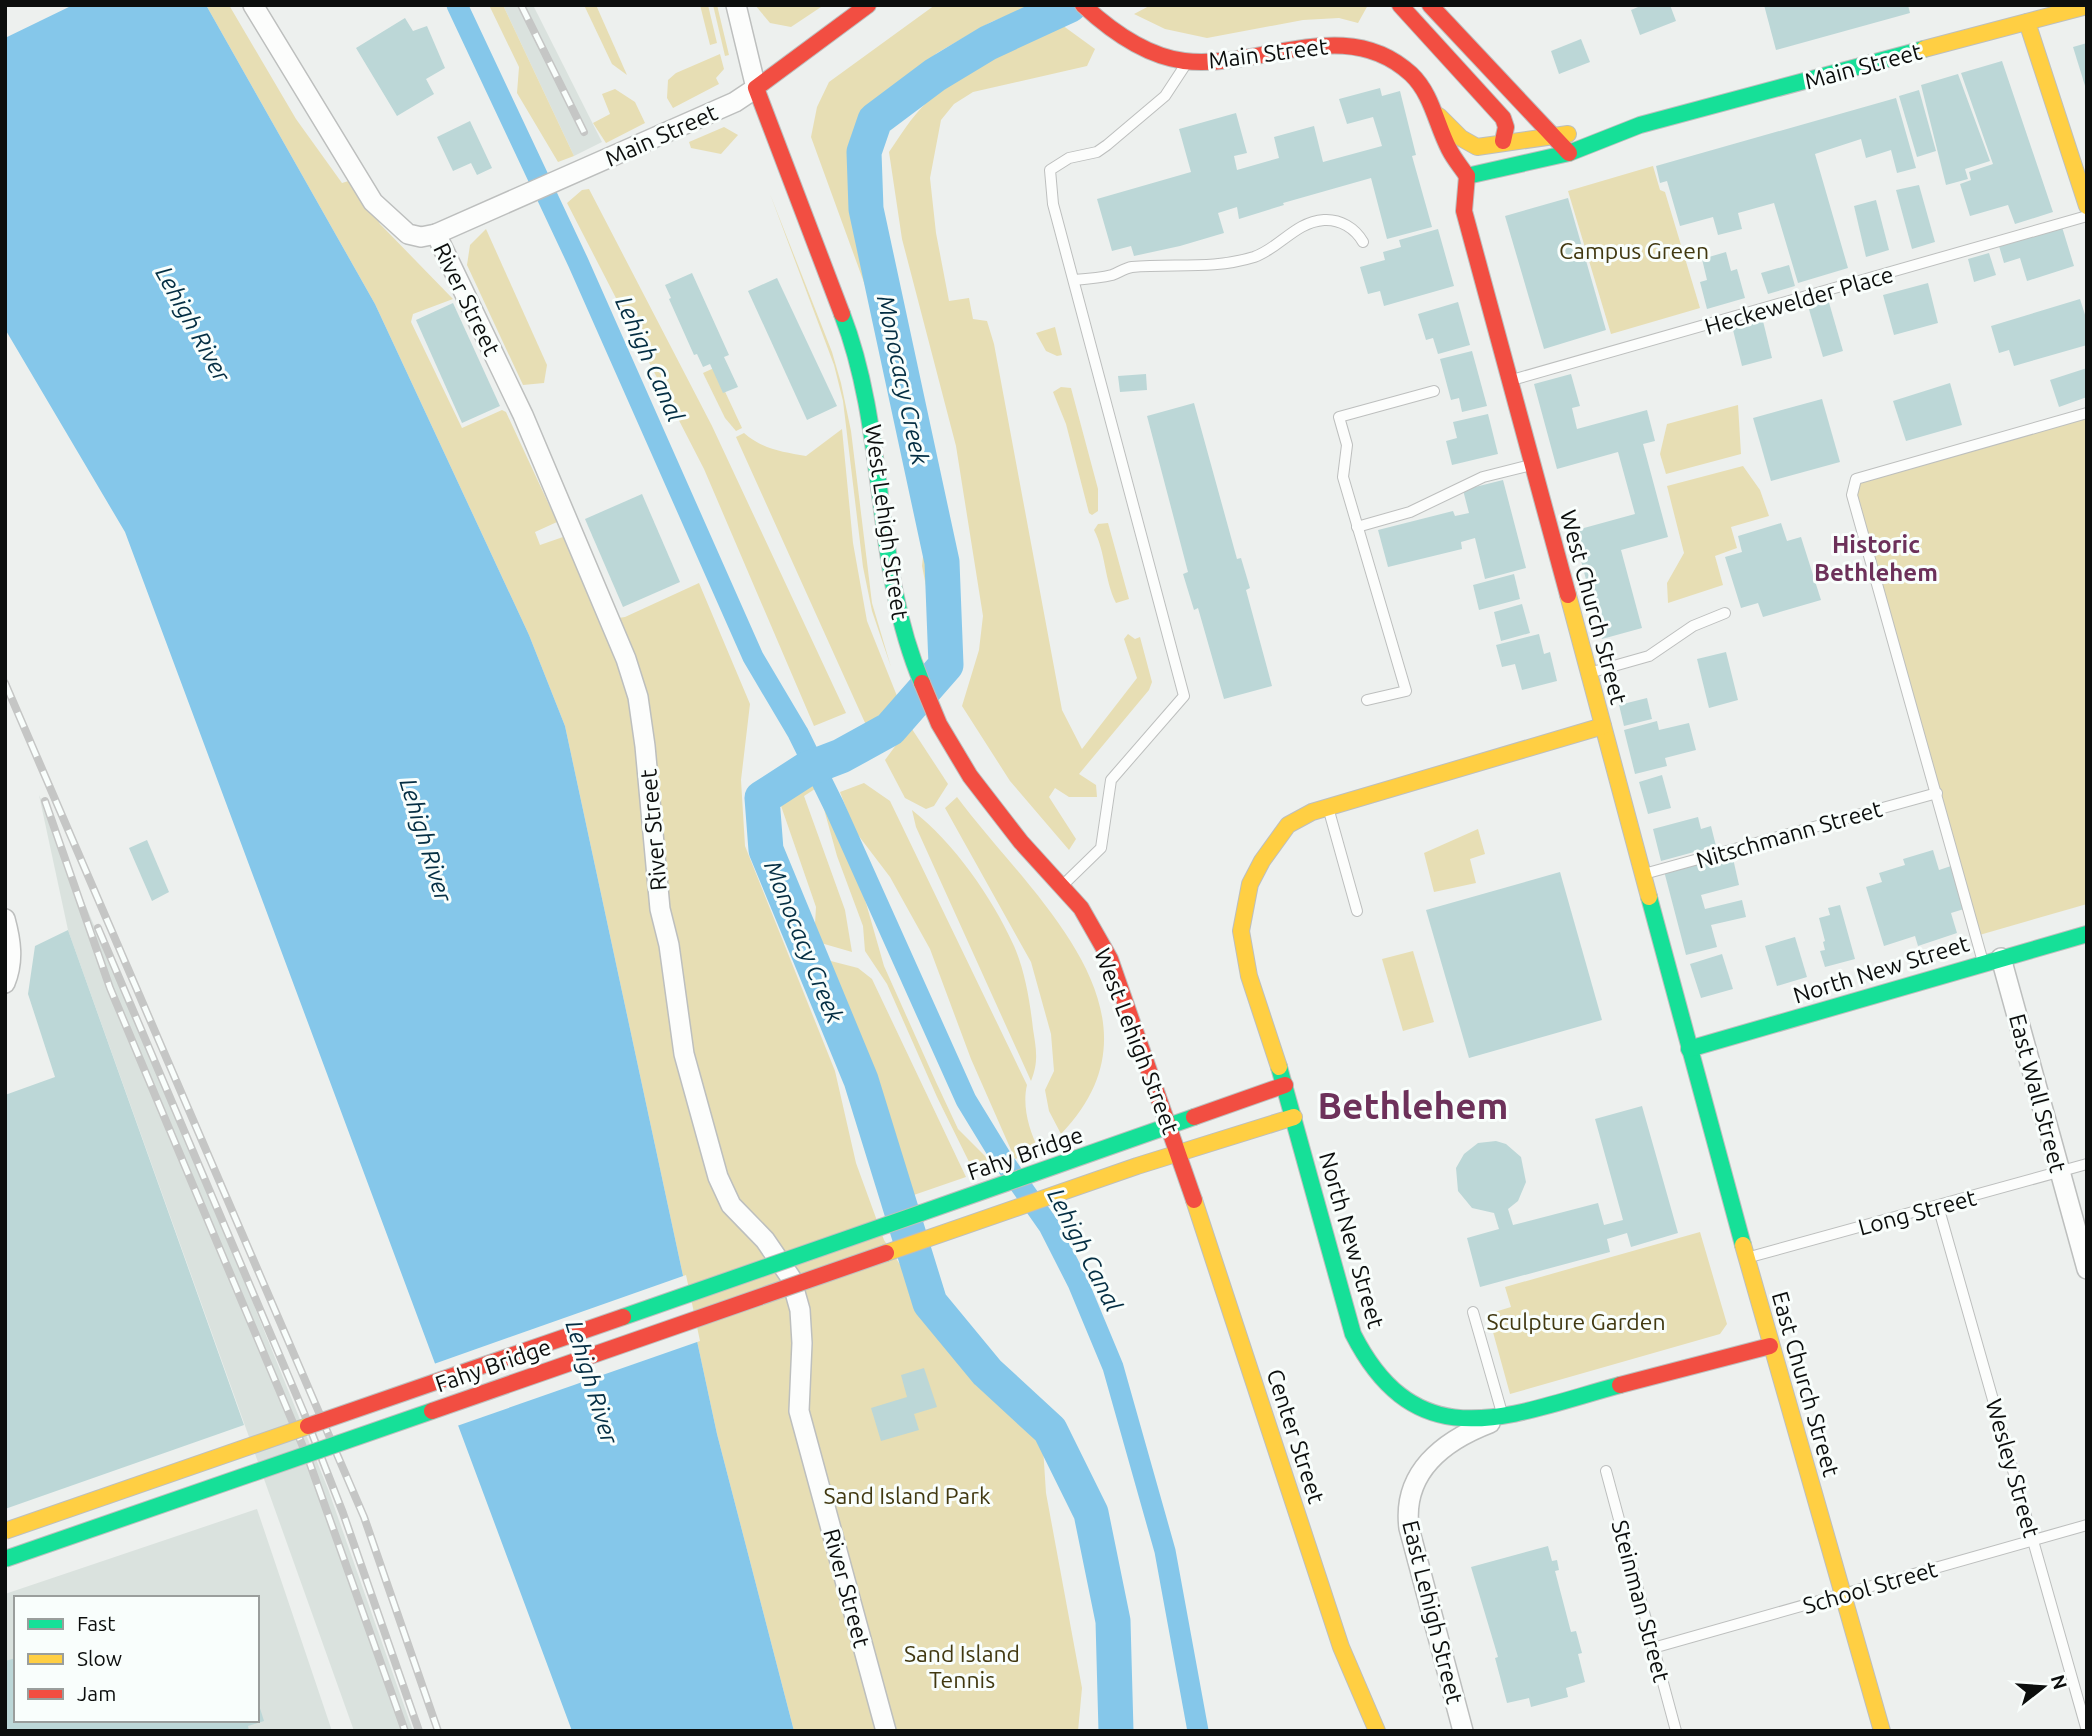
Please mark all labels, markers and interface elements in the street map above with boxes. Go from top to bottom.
street label: Main Street [1207,33,1329,73]
street label: Main Street [1802,38,1924,94]
street label: Main Street [601,99,721,171]
park label: Campus Green [1559,238,1709,263]
street label: River Street [429,239,505,359]
street label: Heckewelder Place [1702,261,1896,339]
water label: Lehigh River [150,262,236,387]
water label: Lehigh Canal [610,292,690,426]
water label: Monocacy Creek [872,293,934,468]
street label: West Lehigh Street [861,423,913,621]
street label: West Church Street [1556,507,1632,707]
district label: Historic Bethlehem [1814,531,1938,586]
street label: River Street [635,768,671,892]
water label: Lehigh River [394,775,458,906]
street label: Nitschmann Street [1693,795,1885,873]
water label: Monocacy Creek [759,857,849,1028]
street label: North New Street [1790,930,1972,1008]
street label: West Lehigh Street [1090,945,1184,1137]
street label: East Wall Street [2005,1011,2071,1175]
district label: Bethlehem [1318,1085,1508,1126]
street label: Fahy Bridge [964,1122,1086,1184]
street label: North New Street [1315,1149,1389,1331]
water label: Lehigh Canal [1042,1184,1128,1316]
street label: Long Street [1855,1184,1979,1240]
street label: East Church Street [1768,1289,1844,1479]
park label: Sculpture Garden [1486,1309,1666,1334]
water label: Lehigh River [560,1317,624,1448]
street label: Fahy Bridge [432,1334,554,1396]
street label: Center Street [1263,1366,1329,1506]
street label: Wesley Street [1981,1396,2045,1540]
park label: Sand Island Park [823,1483,991,1508]
street label: Steinman Street [1607,1517,1675,1685]
street label: East Lehigh Street [1398,1518,1468,1706]
street label: River Street [819,1526,875,1650]
street label: School Street [1800,1556,1940,1618]
legend [14,1596,259,1722]
text: Fast [77,1611,115,1635]
park label: Sand Island Tennis [904,1641,1020,1692]
text: Slow [77,1646,122,1670]
north arrow [2008,1652,2078,1722]
text: N [2047,1672,2072,1692]
text: Jam [77,1681,116,1705]

